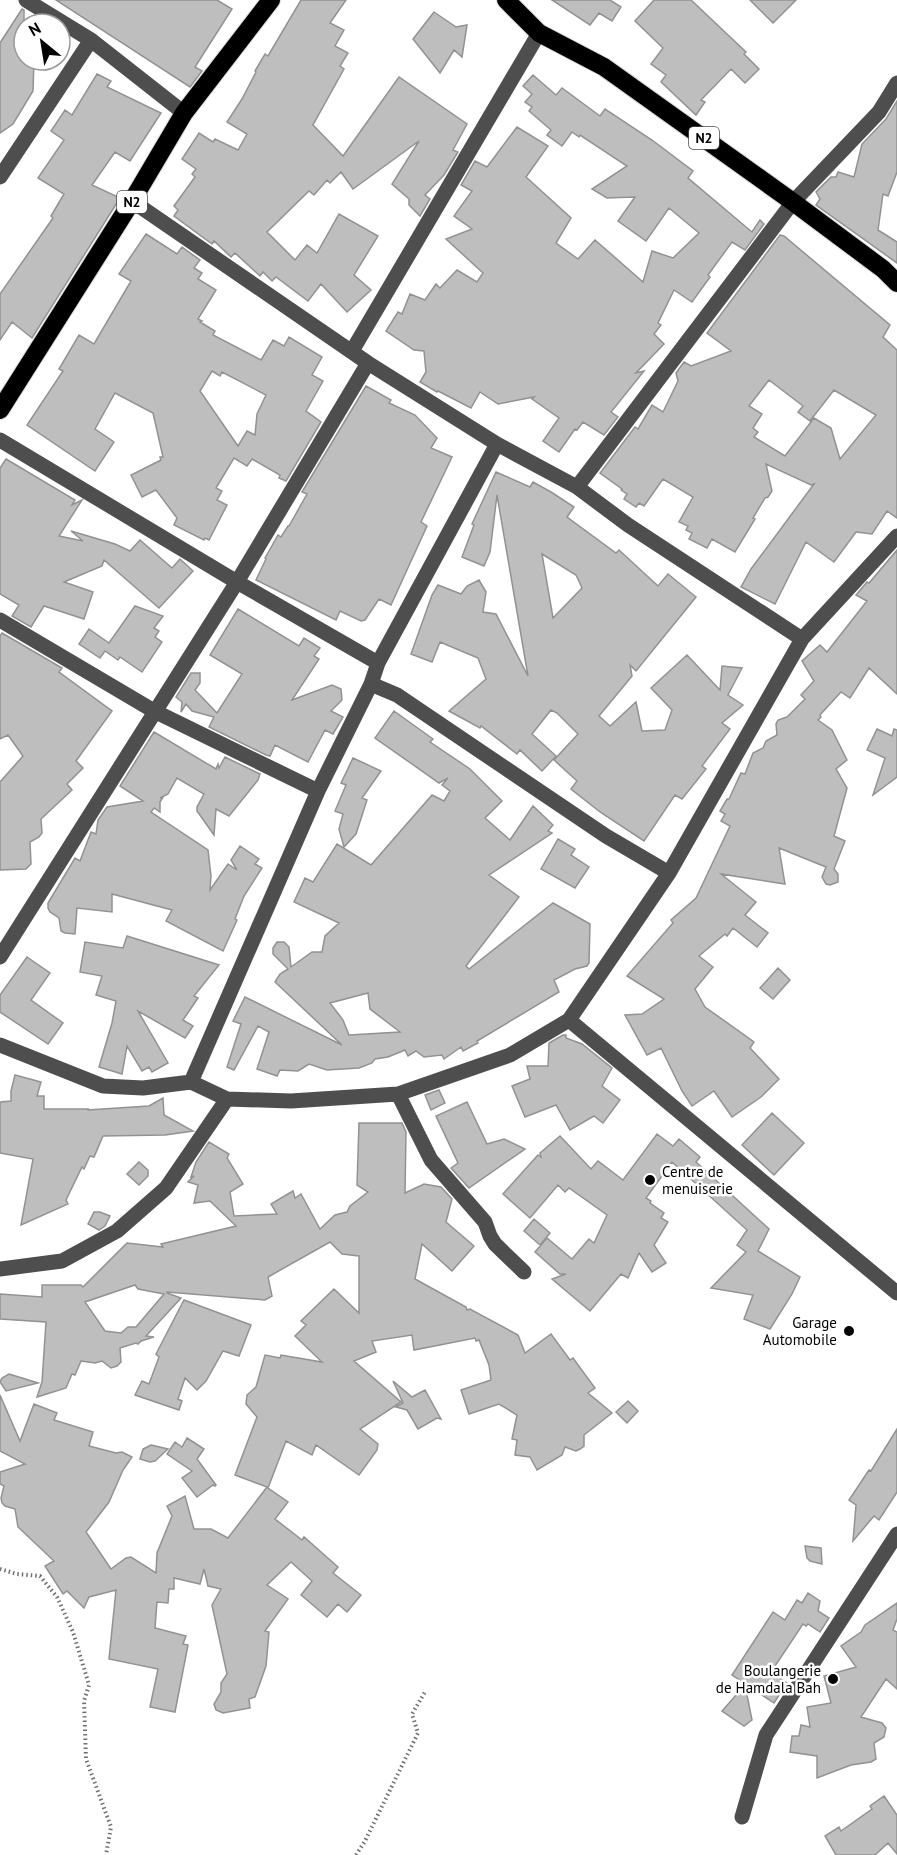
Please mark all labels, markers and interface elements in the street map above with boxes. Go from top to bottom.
north arrow [12,12,72,72]
text: N [25,18,44,40]
road number: N2 [689,127,719,149]
road number: N2 [117,191,147,213]
place label: Centre de menuiserie [662,1162,733,1198]
marker: Centre de menuiserie [643,1173,657,1187]
place label: Garage Automobile [763,1313,837,1349]
marker: Garage Automobile [842,1324,856,1338]
place label: Boulangerie de Hamdala Bah [716,1661,821,1697]
marker: Boulangerie de Hamdala Bah [826,1672,840,1686]

